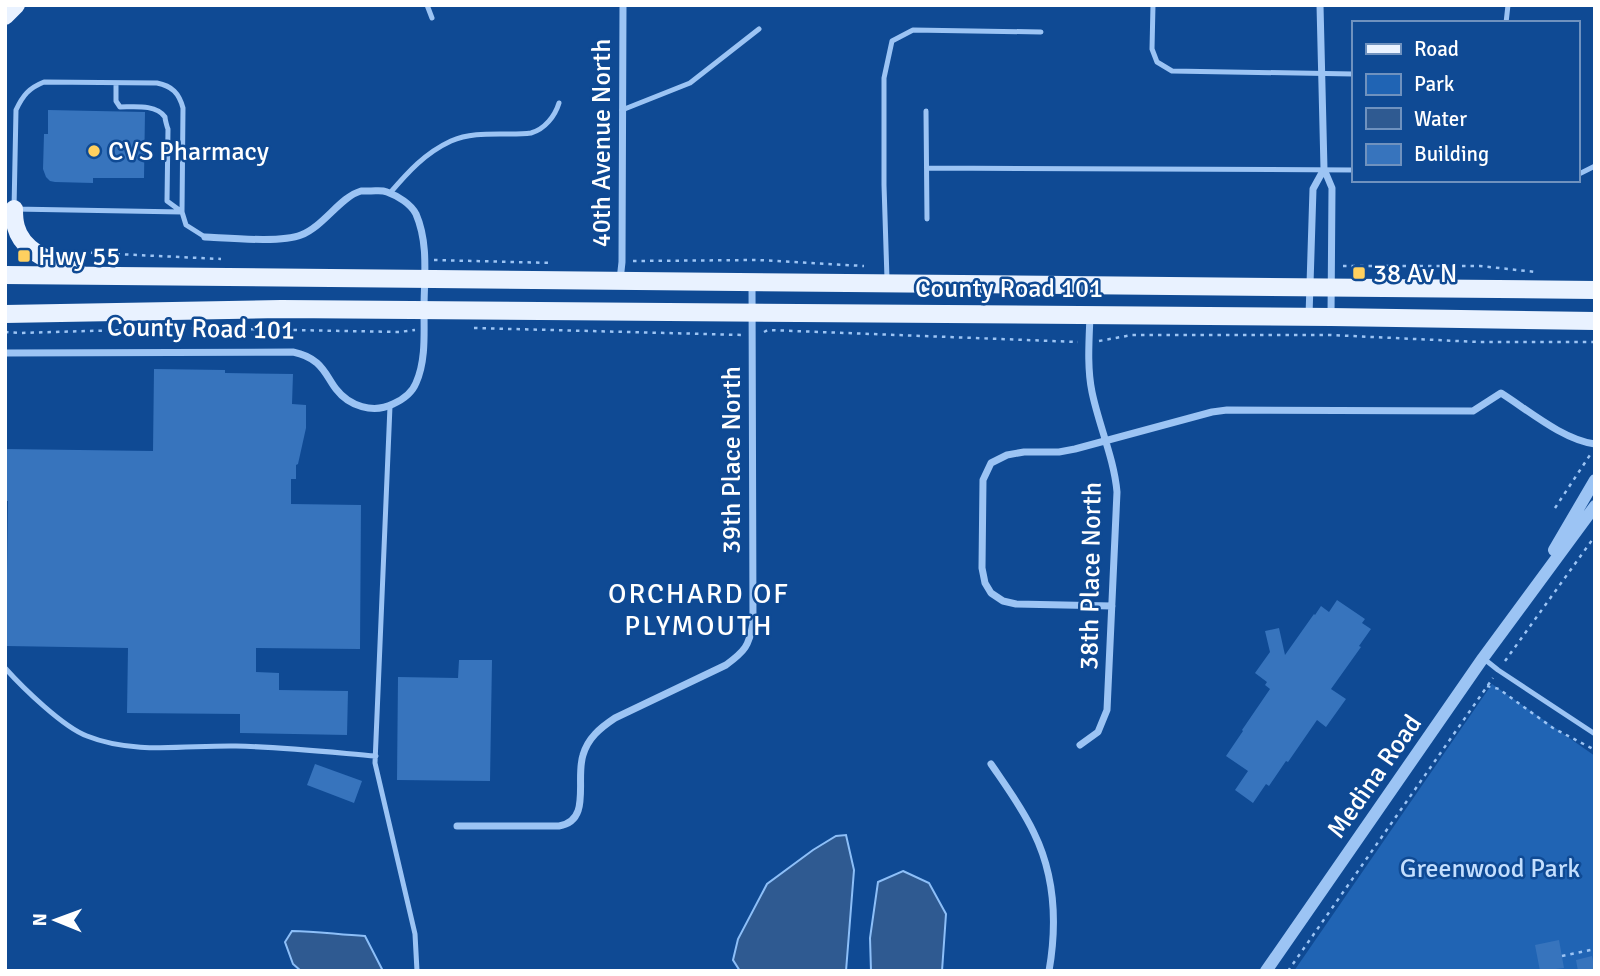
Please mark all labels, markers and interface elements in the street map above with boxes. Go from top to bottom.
legend [1352,21,1579,182]
text: Road [1414,36,1459,62]
street label: 40th Avenue North [586,39,618,247]
text: Park [1414,71,1455,97]
text: Water [1414,106,1467,132]
place label: CVS Pharmacy [108,136,269,168]
text: Building [1414,141,1489,167]
marker: CVS Pharmacy [86,143,102,159]
place label: Hwy 55 [38,241,120,273]
marker: Hwy 55 [16,248,32,264]
place label: 38 Av N [1373,258,1458,290]
marker: 38 Av N [1351,265,1367,281]
street label: County Road 101 [915,273,1103,305]
street label: County Road 101 [107,311,295,347]
street label: 39th Place North [716,366,748,554]
street label: 38th Place North [1073,482,1109,670]
district label: ORCHARD OF PLYMOUTH [608,577,790,643]
street label: Medina Road [1321,709,1429,845]
park label: Greenwood Park [1400,853,1580,885]
north arrow [21,885,91,955]
text: N [28,913,52,927]

